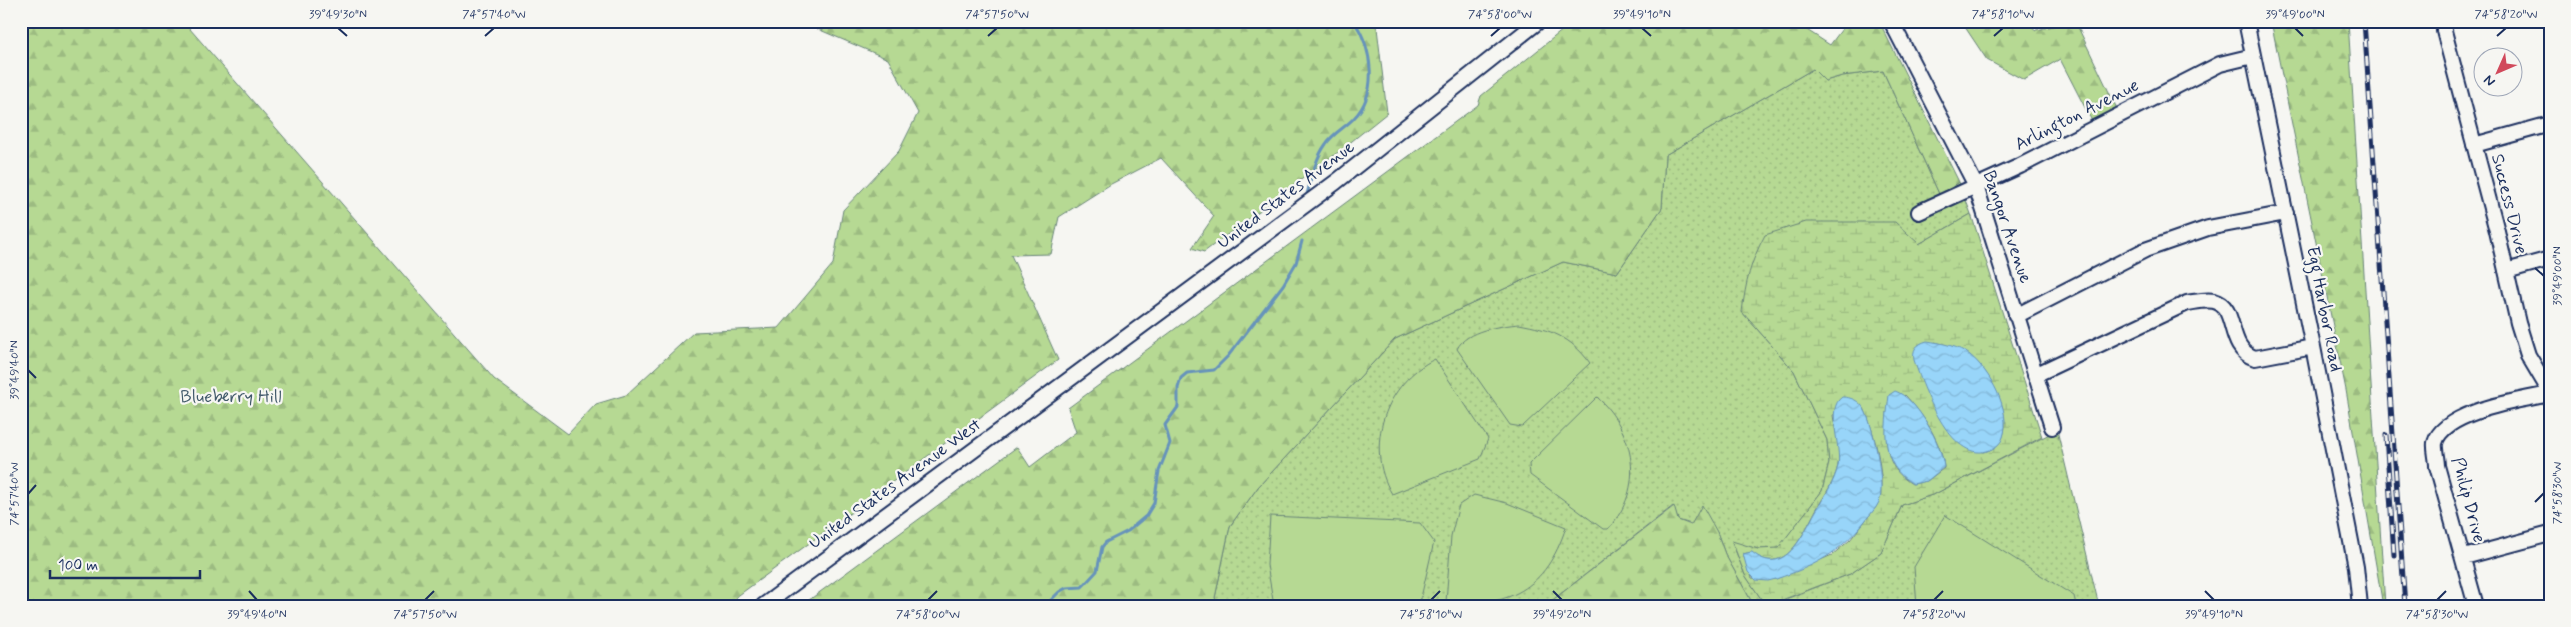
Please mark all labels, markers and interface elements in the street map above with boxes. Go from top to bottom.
text: 39°49'30"N [309,7,367,23]
text: 74°57'40"W [462,7,526,23]
text: 74°57'50"W [965,7,1029,23]
text: 74°58'00"W [1468,7,1532,23]
text: 39°49'10"N [1613,7,1671,23]
text: 74°58'10"W [1972,7,2034,23]
text: 39°49'00"N [2265,7,2325,23]
text: 74°58'20"W [2475,7,2538,23]
north arrow [2474,48,2524,98]
text: N [2480,71,2499,90]
street label: Arlington Avenue [2011,73,2144,158]
street label: United States Avenue [1212,135,1360,255]
street label: Success Drive [2485,151,2533,257]
street label: Bangor Avenue [1976,168,2037,287]
street label: Egg Harbor Road [2298,244,2348,374]
text: 39°49'00"N [2550,246,2566,306]
text: 39°49'40"N [7,340,23,400]
park label: Blueberry Hill [180,385,282,409]
street label: United States Avenue West [804,413,987,555]
street label: Philip Drive [2445,455,2491,545]
text: 74°57'40"W [7,462,23,526]
text: 74°58'30"W [2550,462,2566,524]
scale bar [50,547,200,579]
text: 100 m [58,556,98,576]
text: 39°49'40"N [227,607,287,623]
text: 74°57'50"W [393,607,457,623]
text: 74°58'00"W [896,607,960,623]
text: 74°58'10"W [1400,607,1462,623]
text: 39°49'20"N [1533,607,1591,623]
text: 74°58'20"W [1903,607,1966,623]
text: 39°49'10"N [2185,607,2243,623]
text: 74°58'30"W [2406,607,2468,623]

